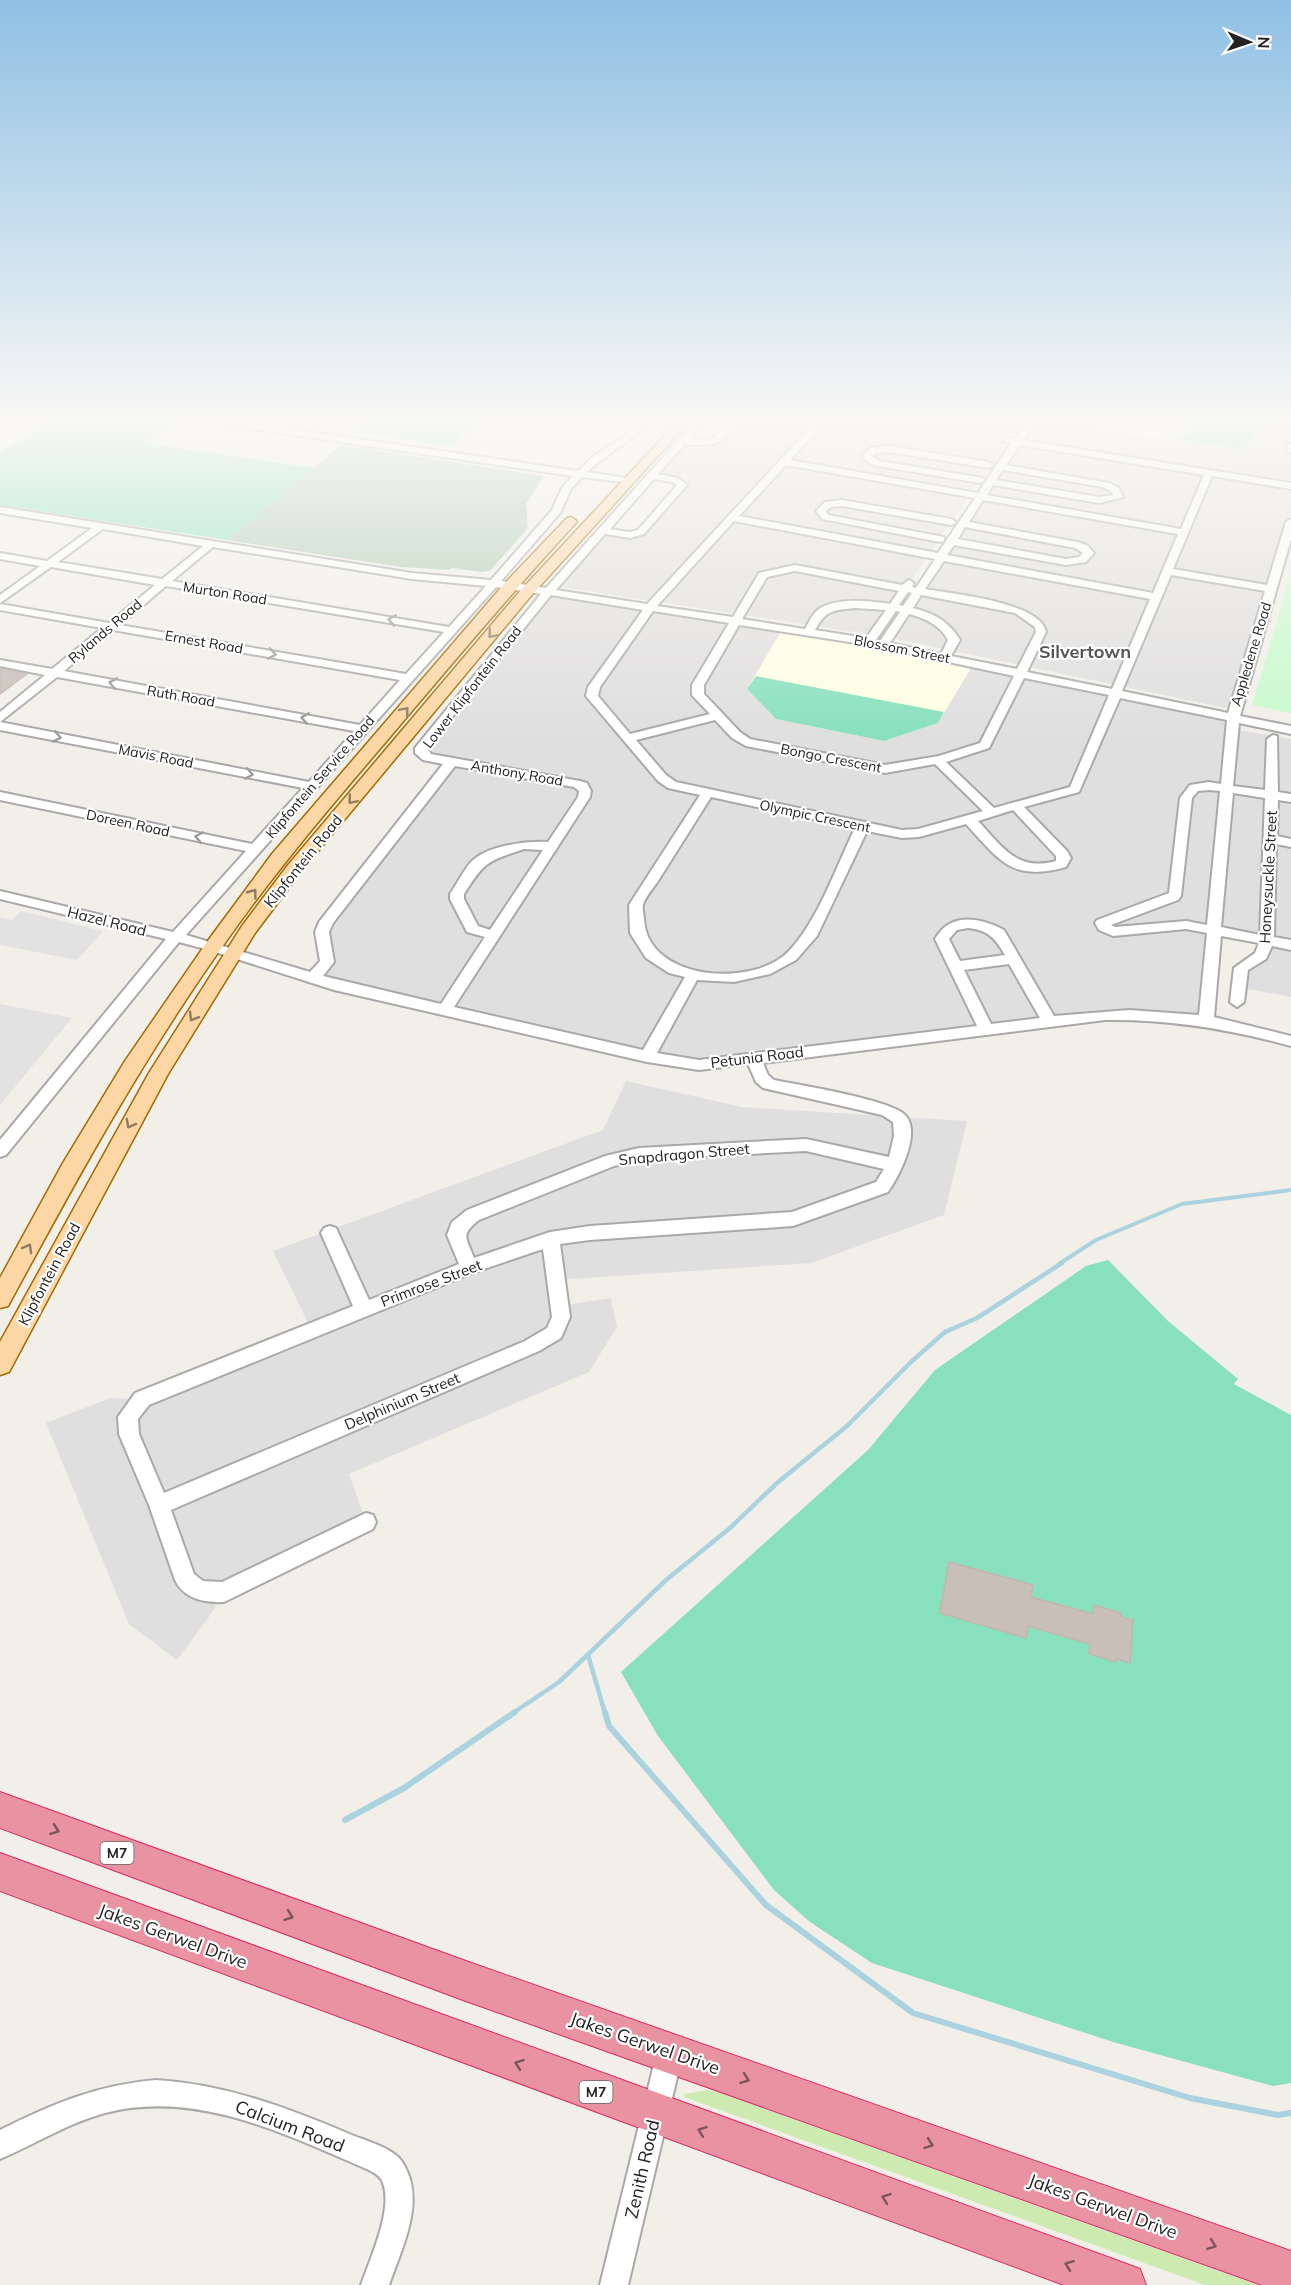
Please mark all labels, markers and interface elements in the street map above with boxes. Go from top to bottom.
north arrow [1219,12,1279,72]
text: N [1254,36,1274,49]
street label: Murton Road [182,577,268,609]
street label: Rylands Road [65,595,145,667]
street label: Appledene Road [1227,600,1275,708]
one-way arrow [388,615,397,627]
street label: Lower Klipfontein Road [419,622,525,752]
street label: Ernest Road [164,626,244,658]
one-way arrow [488,627,499,638]
street label: Blossom Street [852,631,952,667]
district label: Silvertown [1039,640,1131,663]
one-way arrow [267,647,277,660]
one-way arrow [108,677,118,690]
street label: Ruth Road [146,681,216,711]
one-way arrow [397,707,408,718]
street label: Klipfontein Service Road [262,712,378,842]
one-way arrow [300,712,310,725]
one-way arrow [52,730,62,743]
street label: Bongo Crescent [779,739,883,777]
street label: Mavis Road [117,740,195,772]
street label: Anthony Road [470,756,564,790]
one-way arrow [244,767,254,780]
one-way arrow [348,793,359,804]
street label: Olympic Crescent [758,795,872,837]
street label: Doreen Road [85,805,171,841]
street label: Honeysuckle Street [1255,810,1281,944]
street label: Klipfontein Road [260,811,346,911]
one-way arrow [194,831,204,844]
one-way arrow [246,888,257,899]
street label: Hazel Road [66,902,148,940]
one-way arrow [189,1011,201,1021]
street label: Petunia Road [709,1042,805,1072]
one-way arrow [126,1118,137,1128]
street label: Snapdragon Street [618,1139,750,1169]
street label: Klipfontein Road [14,1219,84,1329]
one-way arrow [21,1244,32,1254]
street label: Primrose Street [378,1255,484,1311]
street label: Delphinium Street [341,1368,463,1434]
one-way arrow [49,1823,60,1836]
road number: M7 [100,1842,134,1864]
street label: Jakes Gerwel Drive [95,1898,251,1974]
one-way arrow [284,1909,294,1922]
street label: Jakes Gerwel Drive [567,2007,723,2079]
one-way arrow [515,2059,526,2071]
one-way arrow [739,2071,750,2084]
road number: M7 [580,2081,612,2103]
street label: Calcium Road [232,2095,348,2157]
street label: Zenith Road [619,2117,665,2221]
one-way arrow [698,2126,708,2139]
one-way arrow [923,2137,934,2150]
street label: Jakes Gerwel Drive [1025,2168,1181,2244]
one-way arrow [881,2193,892,2206]
one-way arrow [1206,2237,1217,2250]
one-way arrow [1064,2260,1075,2272]

